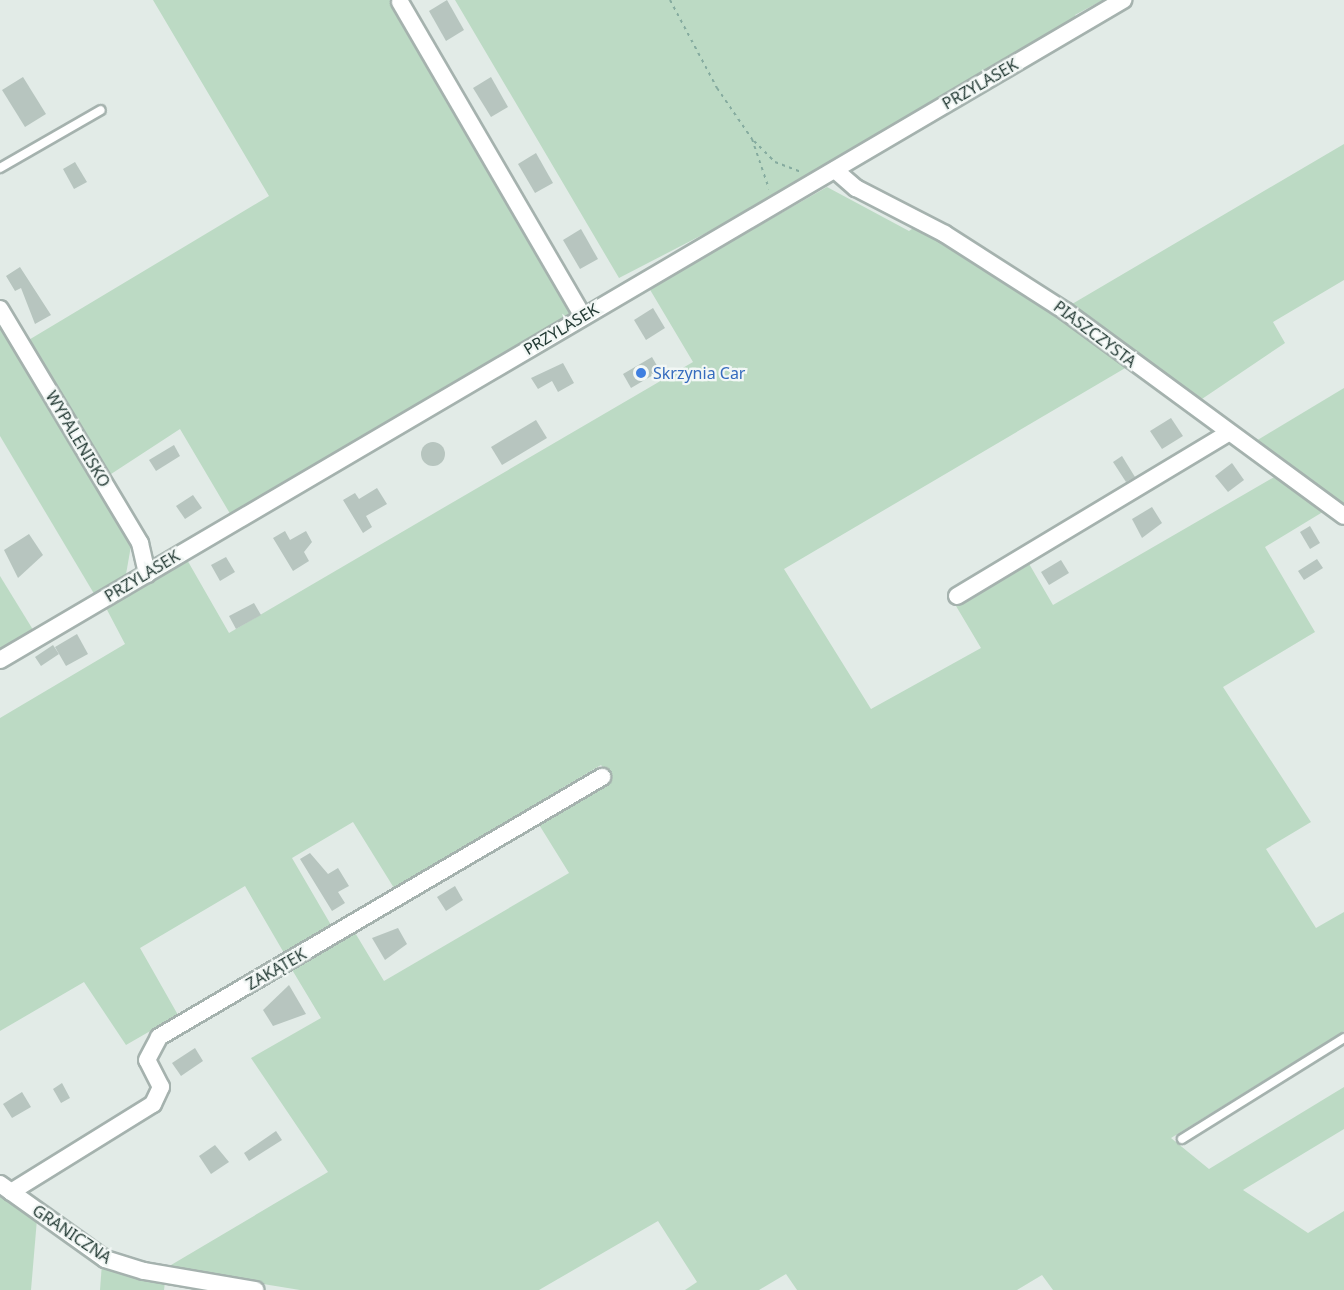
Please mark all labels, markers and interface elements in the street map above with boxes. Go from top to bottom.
street label: PRZYLASEK [939,55,1021,113]
street label: PIASZCZYSTA [1050,297,1140,371]
street label: PRZYLASEK [520,299,602,359]
place label: Skrzynia Car [653,363,745,383]
marker: Skrzynia Car [634,366,648,380]
street label: WYPALENISKO [42,387,114,491]
street label: PRZYLASEK [101,546,183,606]
street label: ZAKĄTEK [243,944,309,994]
street label: GRANICZNA [29,1201,115,1267]

